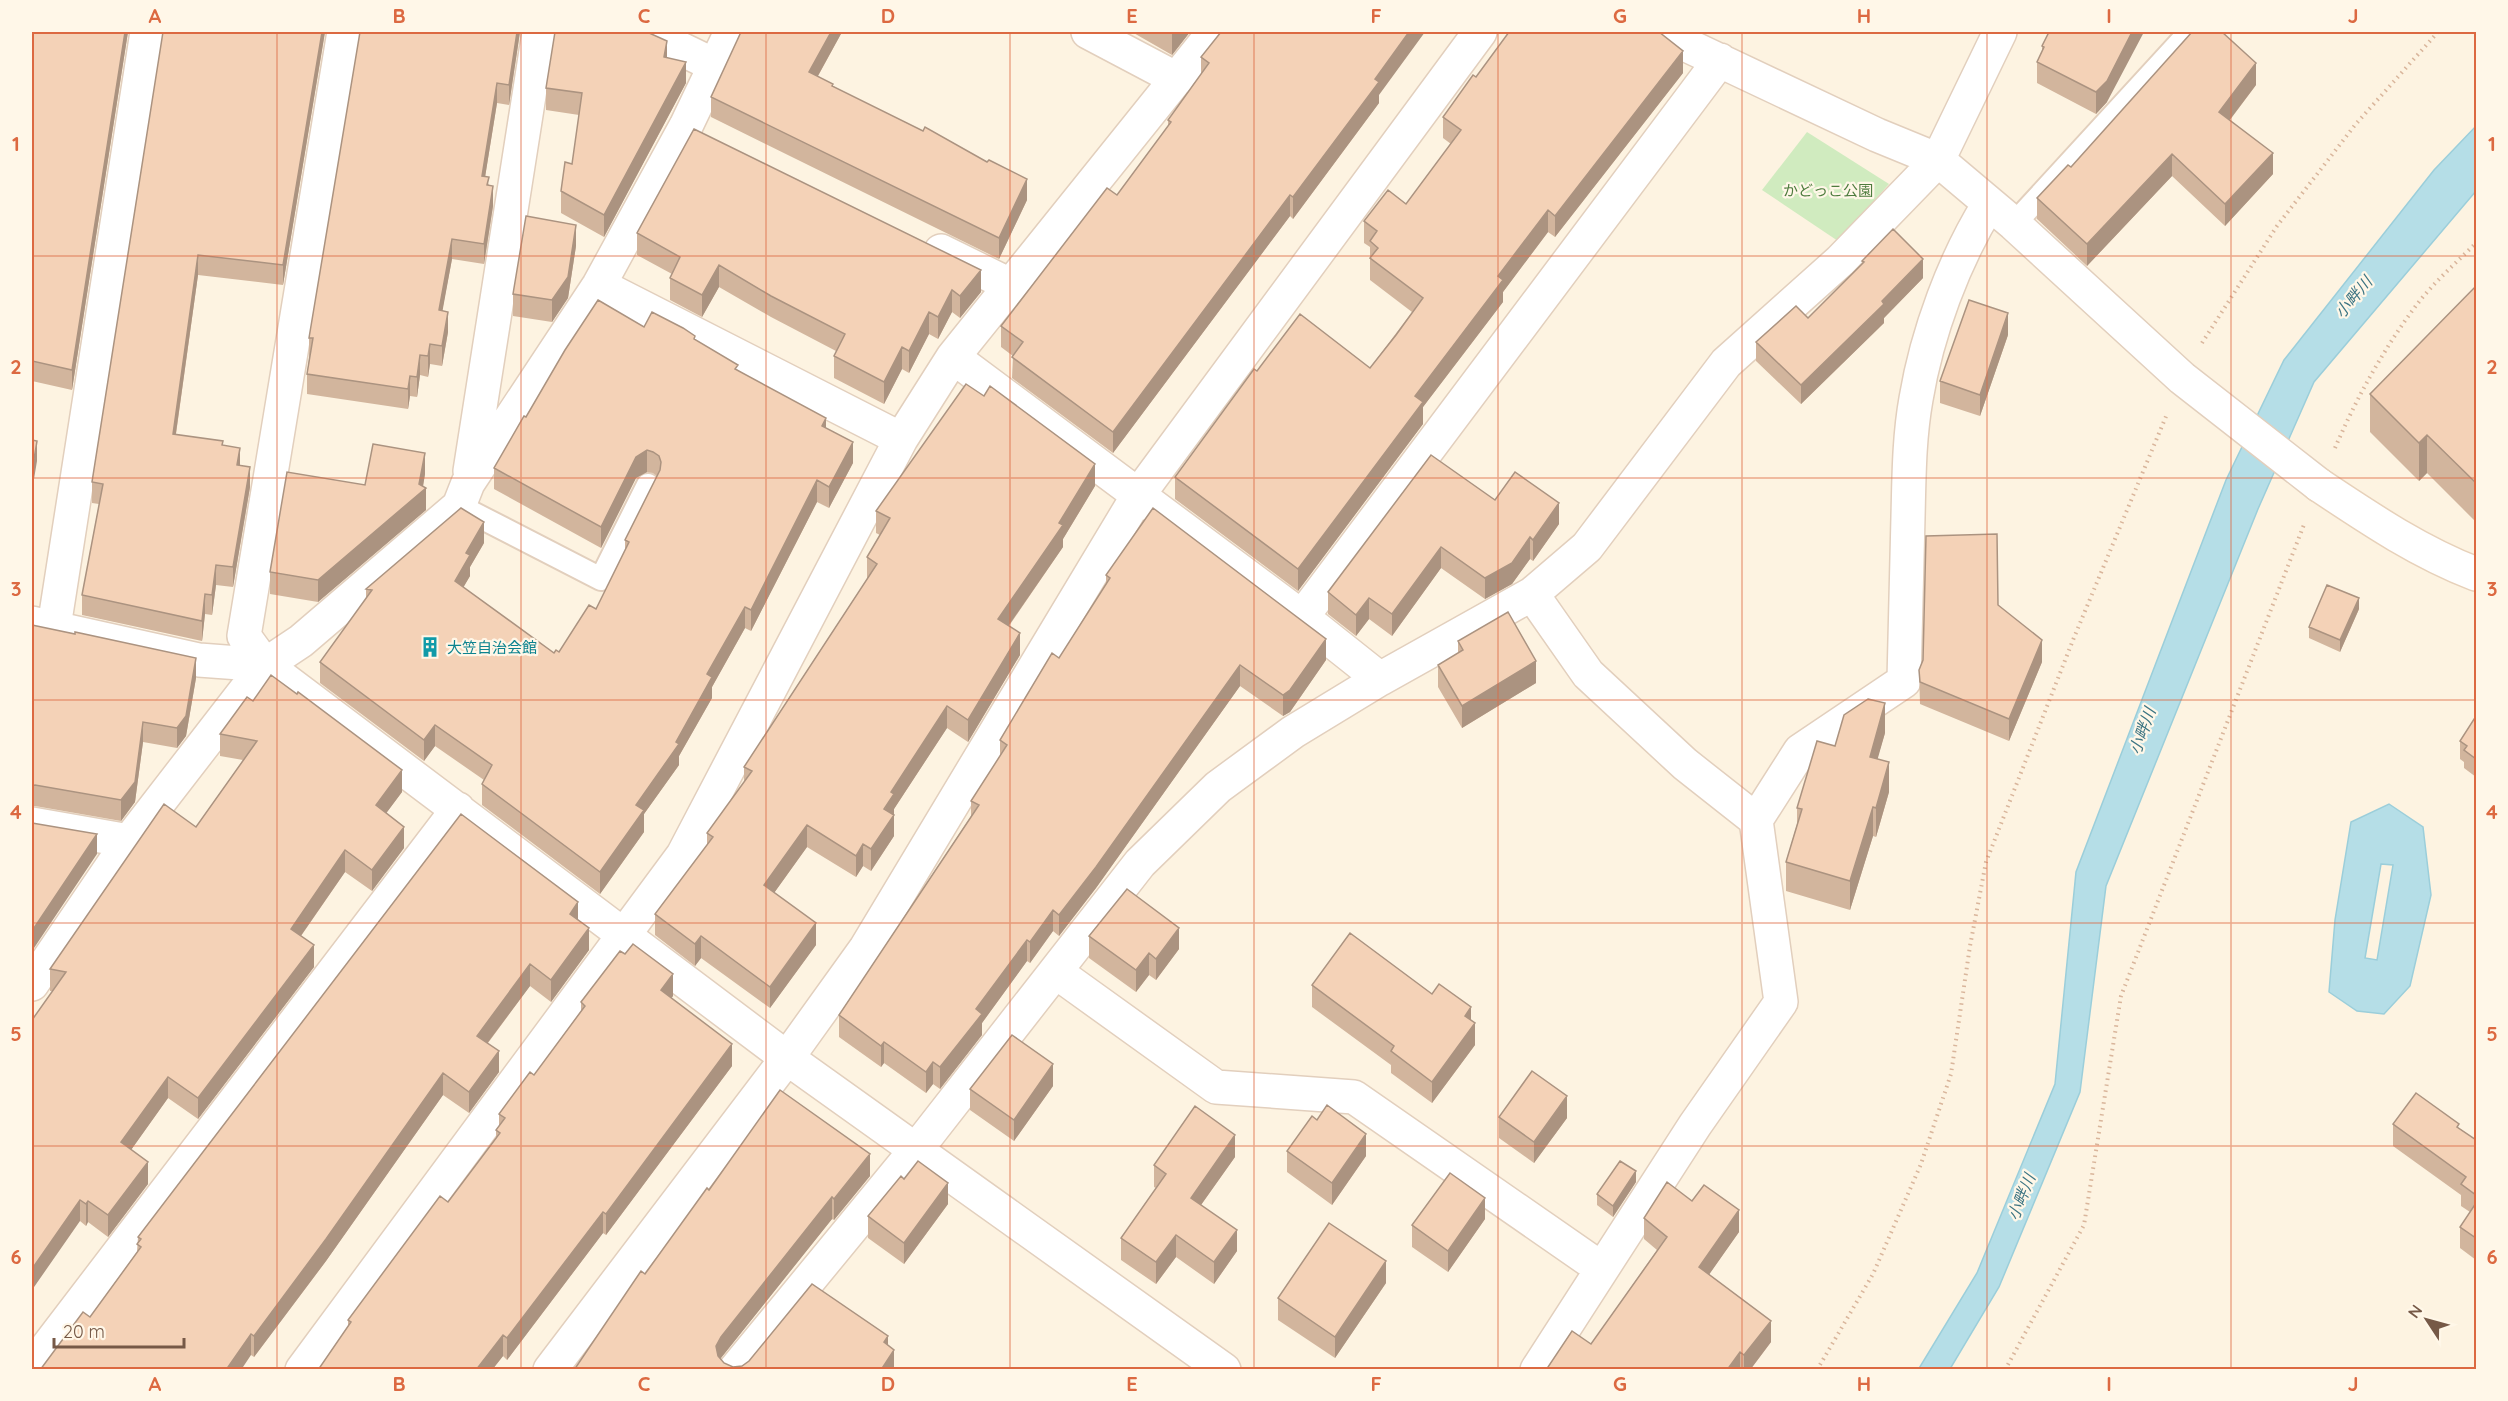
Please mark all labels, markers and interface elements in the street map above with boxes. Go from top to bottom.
text: A [149,3,162,28]
text: B [392,3,406,28]
text: C [638,3,651,28]
text: D [881,3,895,28]
text: E [1126,3,1138,28]
text: F [1370,3,1382,28]
text: G [1613,3,1627,28]
text: H [1857,3,1871,28]
text: I [2106,3,2112,28]
text: J [2347,3,2359,28]
text: 1 [12,131,20,156]
text: 1 [2488,131,2496,156]
park label: かどっこ公園 [1783,181,1873,200]
water label: 小畔川 [2330,271,2377,322]
text: 2 [10,354,22,379]
text: 2 [2486,354,2498,379]
text: 3 [11,576,21,601]
text: 3 [2487,576,2497,601]
building icon: 大笠自治会館 [418,635,442,659]
place label: 大笠自治会館 [447,638,537,657]
water label: 小畔川 [2124,703,2160,757]
text: 4 [10,799,22,824]
text: 4 [2486,799,2498,824]
text: 5 [10,1021,22,1046]
text: 5 [2486,1021,2498,1046]
water label: 小畔川 [2003,1169,2040,1223]
text: 6 [10,1244,22,1269]
text: 6 [2486,1244,2498,1269]
north arrow [2397,1290,2457,1350]
text: N [2403,1301,2426,1322]
scale bar [54,1311,184,1349]
text: 20 m [63,1320,105,1343]
text: A [149,1371,162,1396]
text: B [392,1371,406,1396]
text: C [638,1371,651,1396]
text: D [881,1371,895,1396]
text: E [1126,1371,1138,1396]
text: F [1370,1371,1382,1396]
text: G [1613,1371,1627,1396]
text: H [1857,1371,1871,1396]
text: I [2106,1371,2112,1396]
text: J [2347,1371,2359,1396]

